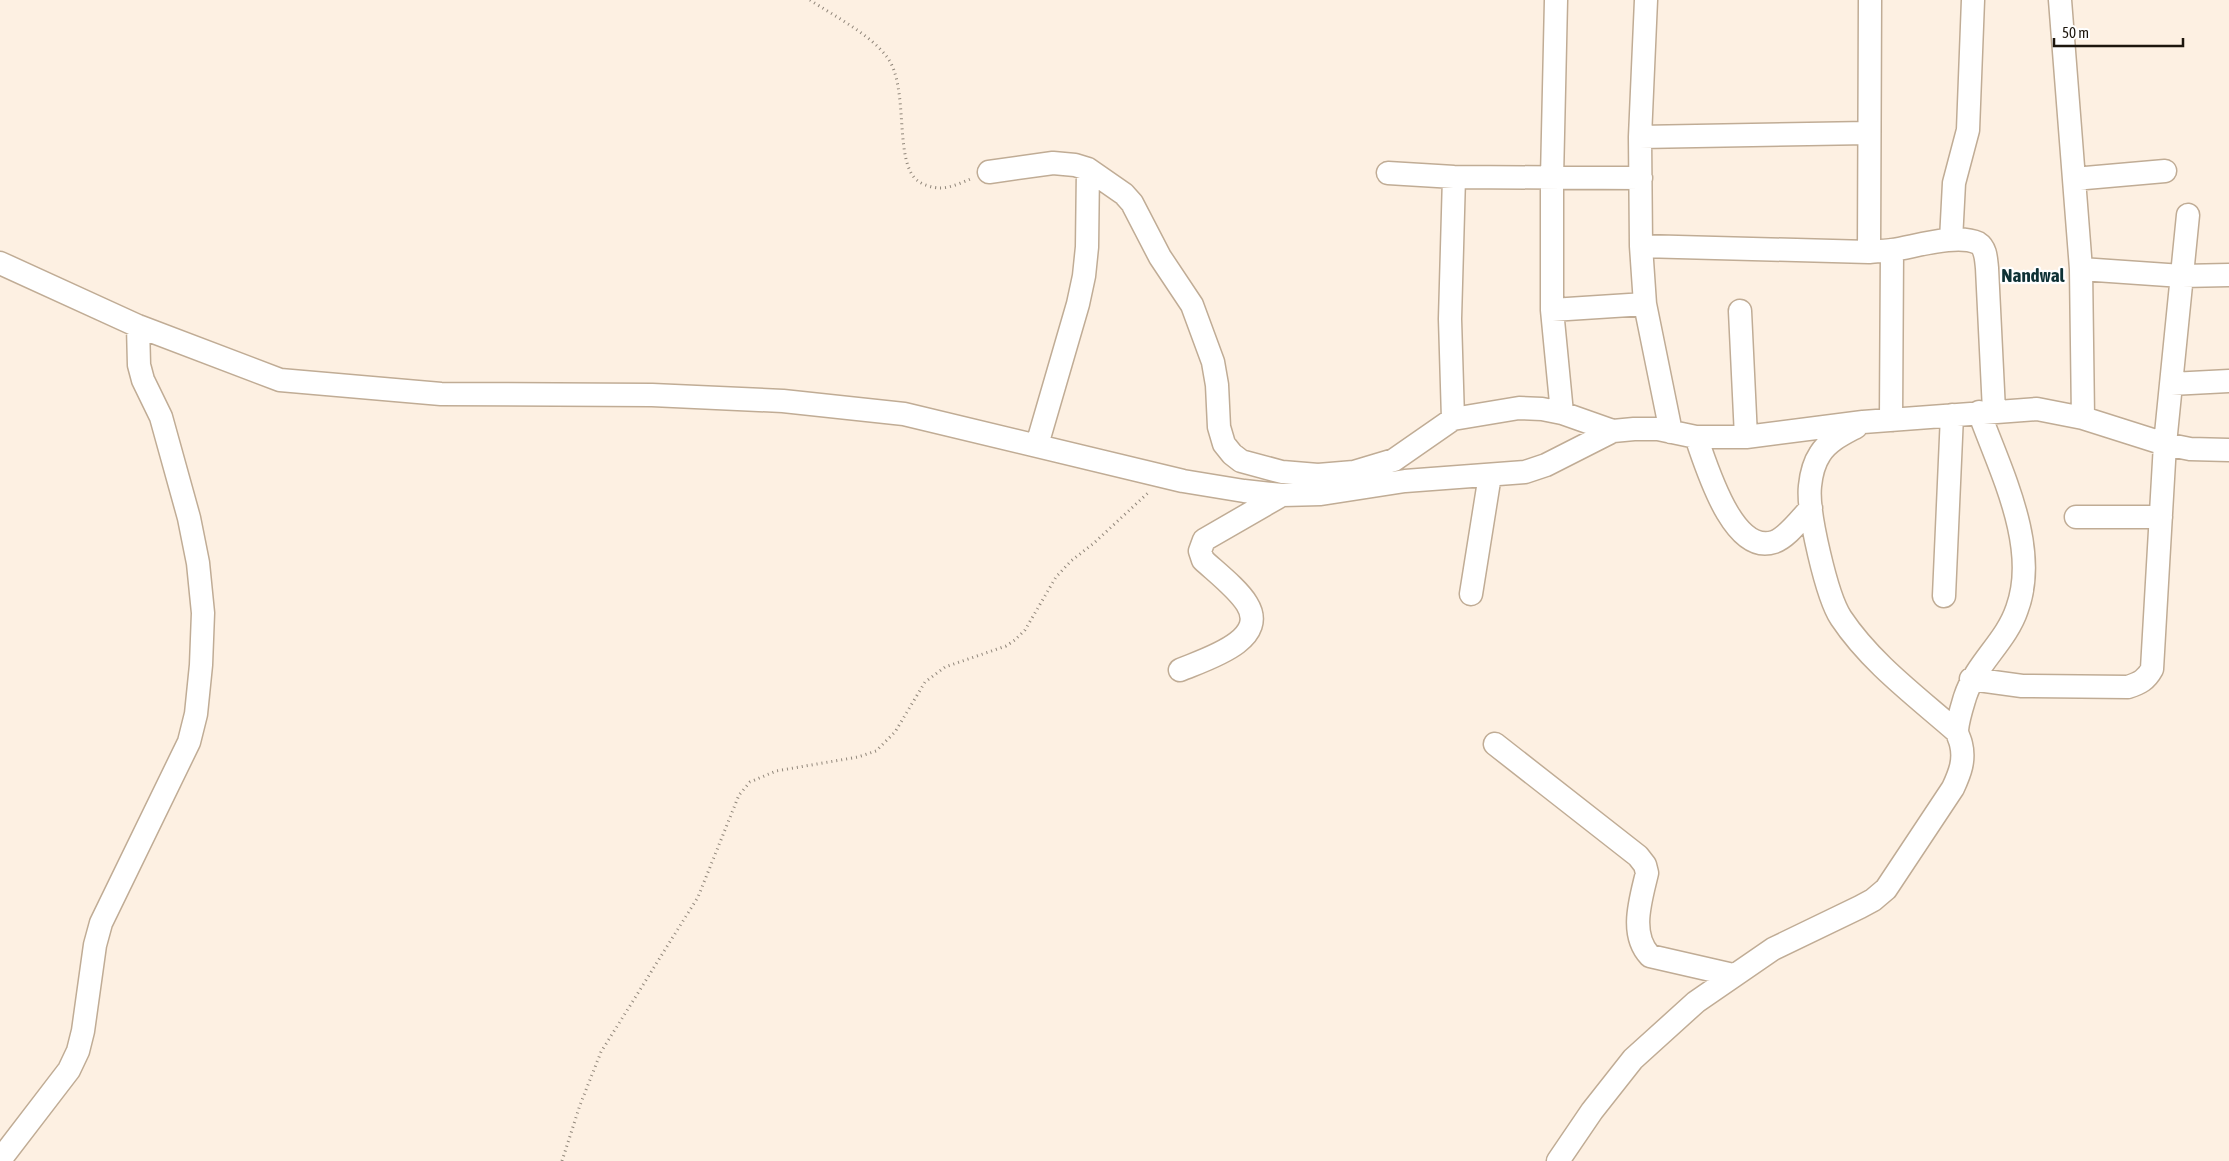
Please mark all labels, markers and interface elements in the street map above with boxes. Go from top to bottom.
scale bar [2054,15,2183,47]
text: 50 m [2062,24,2089,41]
district label: Nandwal [2001,264,2066,286]

